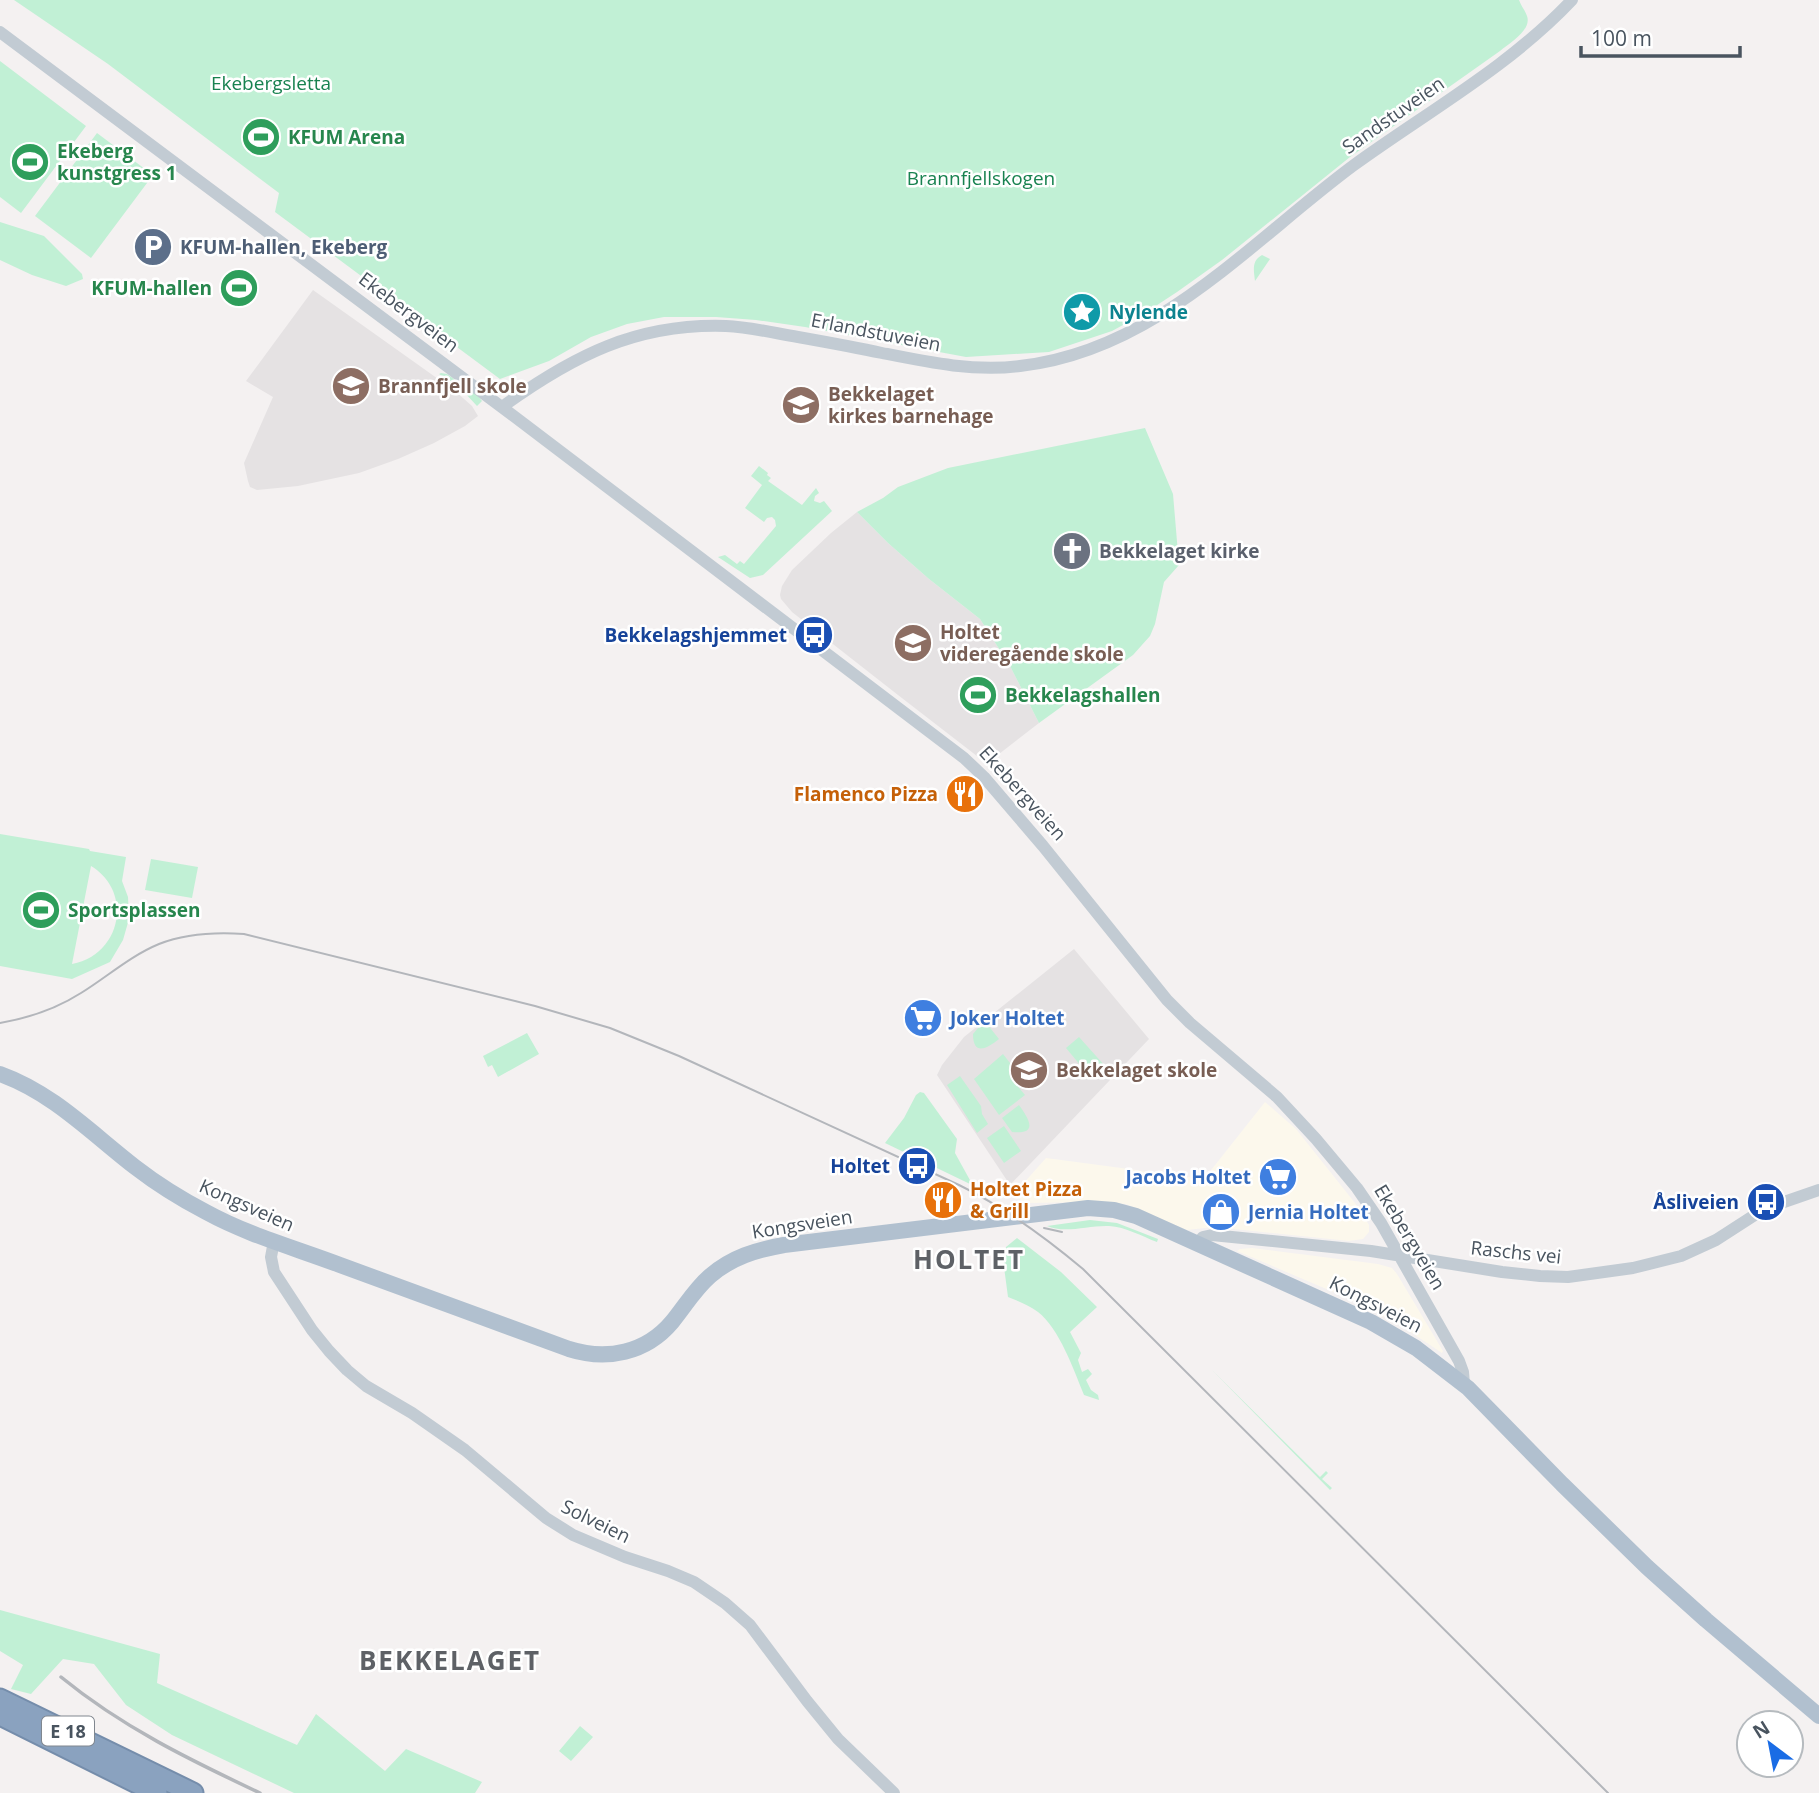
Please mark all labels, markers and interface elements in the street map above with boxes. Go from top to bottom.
scale bar [1581,14,1740,58]
text: 100 m [1591,24,1652,52]
park label: Ekebergsletta [211,70,331,96]
street label: Sandstuveien [1337,70,1449,160]
sports icon: KFUM Arena [240,116,282,158]
place label: KFUM Arena [288,124,405,150]
place label: Ekeberg kunstgress 1 [57,138,177,186]
sports icon: Ekeberg kunstgress 1 [9,141,51,183]
park label: Brannfjellskogen [907,165,1055,191]
parking icon: KFUM-hallen, Ekeberg [132,226,174,268]
place label: KFUM-hallen, Ekeberg [180,234,388,260]
street label: Ekebergveien [354,266,464,358]
sports icon: KFUM-hallen [218,267,260,309]
place label: KFUM-hallen [91,275,212,301]
place icon: Nylende [1061,291,1103,333]
place label: Nylende [1109,299,1188,325]
street label: Erlandstuveien [809,307,943,357]
school or university icon: Brannfjell skole [330,365,372,407]
place label: Brannfjell skole [378,373,527,399]
place label: Bekkelaget kirkes barnehage [828,381,993,429]
school or university icon: Bekkelaget kirkes barnehage [780,384,822,426]
church icon: Bekkelaget kirke [1051,530,1093,572]
place label: Bekkelaget kirke [1099,538,1259,564]
bus stop icon: Bekkelagshjemmet [793,614,835,656]
place label: Holtet videregående skole [940,619,1124,667]
place label: Bekkelagshjemmet [604,622,787,648]
school or university icon: Holtet videregående skole [892,622,934,664]
sports icon: Bekkelagshallen [957,674,999,716]
place label: Bekkelagshallen [1005,682,1161,708]
street label: Ekebergveien [974,740,1072,846]
restaurant icon: Flamenco Pizza [944,773,986,815]
place label: Flamenco Pizza [794,781,938,807]
sports icon: Sportsplassen [20,889,62,931]
place label: Sportsplassen [68,897,200,923]
supermarket icon: Joker Holtet [902,997,944,1039]
place label: Joker Holtet [948,1005,1064,1031]
school or university icon: Bekkelaget skole [1008,1049,1050,1091]
place label: Bekkelaget skole [1056,1057,1217,1083]
bus stop icon: Holtet [896,1145,938,1187]
place label: Holtet [830,1153,890,1179]
supermarket icon: Jacobs Holtet [1257,1156,1299,1198]
place label: Jacobs Holtet [1123,1164,1251,1190]
street label: Kongsveien [195,1173,299,1237]
place label: Holtet Pizza & Grill [970,1176,1083,1224]
restaurant icon: Holtet Pizza & Grill [922,1179,964,1221]
street label: Ekebergveien [1368,1179,1452,1295]
bus stop icon: Åsliveien [1745,1181,1787,1223]
place label: Åsliveien [1653,1189,1739,1215]
shop icon: Jernia Holtet [1200,1191,1242,1233]
place label: Jernia Holtet [1246,1199,1369,1225]
street label: Kongsveien [750,1203,854,1245]
street label: Raschs vei [1469,1234,1563,1270]
district label: HOLTET [913,1241,1025,1277]
street label: Kongsveien [1325,1269,1427,1339]
street label: Solveien [557,1493,635,1549]
district label: BEKKELAGET [359,1642,541,1678]
north arrow [1735,1709,1805,1779]
text: N [1748,1714,1774,1745]
road number: E 18 [42,1716,94,1746]

